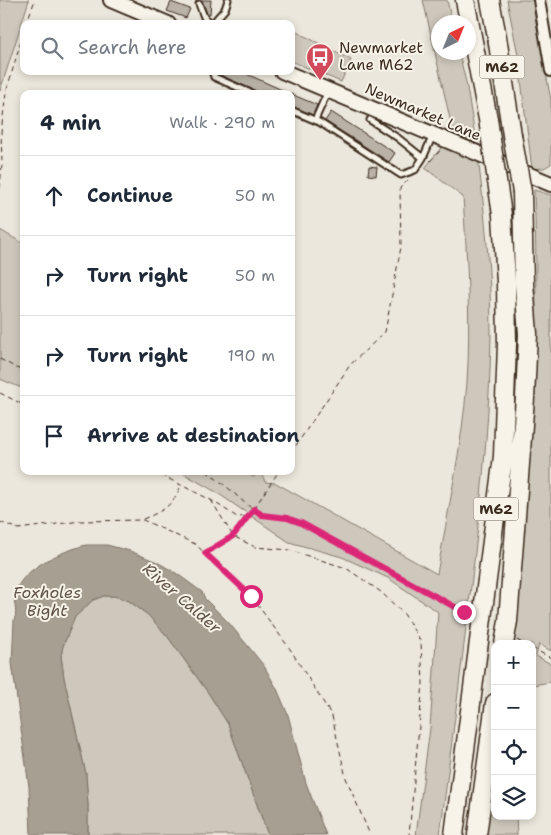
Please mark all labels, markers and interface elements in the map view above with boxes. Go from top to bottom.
north arrow [431,15,476,60]
search box [20,20,295,75]
icon: search [38,34,66,62]
text: Search here [78,35,187,60]
place label: Newmarket Lane M62 [339,38,423,75]
bus stop icon: Newmarket Lane M62 [305,42,335,81]
road number: M62 [480,56,524,78]
street label: Newmarket Lane [362,79,484,145]
text: 4 min [40,109,101,137]
text: Walk · 290 m [169,112,275,133]
icon: ahead [40,182,68,210]
text: Continue [87,183,173,208]
text: 50 m [235,185,275,206]
icon: right [40,262,68,290]
text: Turn right [87,263,188,288]
text: 50 m [235,265,275,286]
icon: right [40,342,68,370]
text: Turn right [87,343,188,368]
text: 190 m [228,345,275,366]
icon: arrive [40,422,68,450]
text: Arrive at destination [87,423,299,448]
road number: M62 [474,498,518,520]
water label: River Calder [138,558,226,638]
water label: Foxholes Bight [13,582,81,621]
route start [240,585,263,608]
route end [453,601,476,624]
map controls [491,640,536,820]
button: + [491,640,536,685]
button: − [491,685,536,730]
button: locate [491,730,536,775]
button: layers [491,775,536,820]

